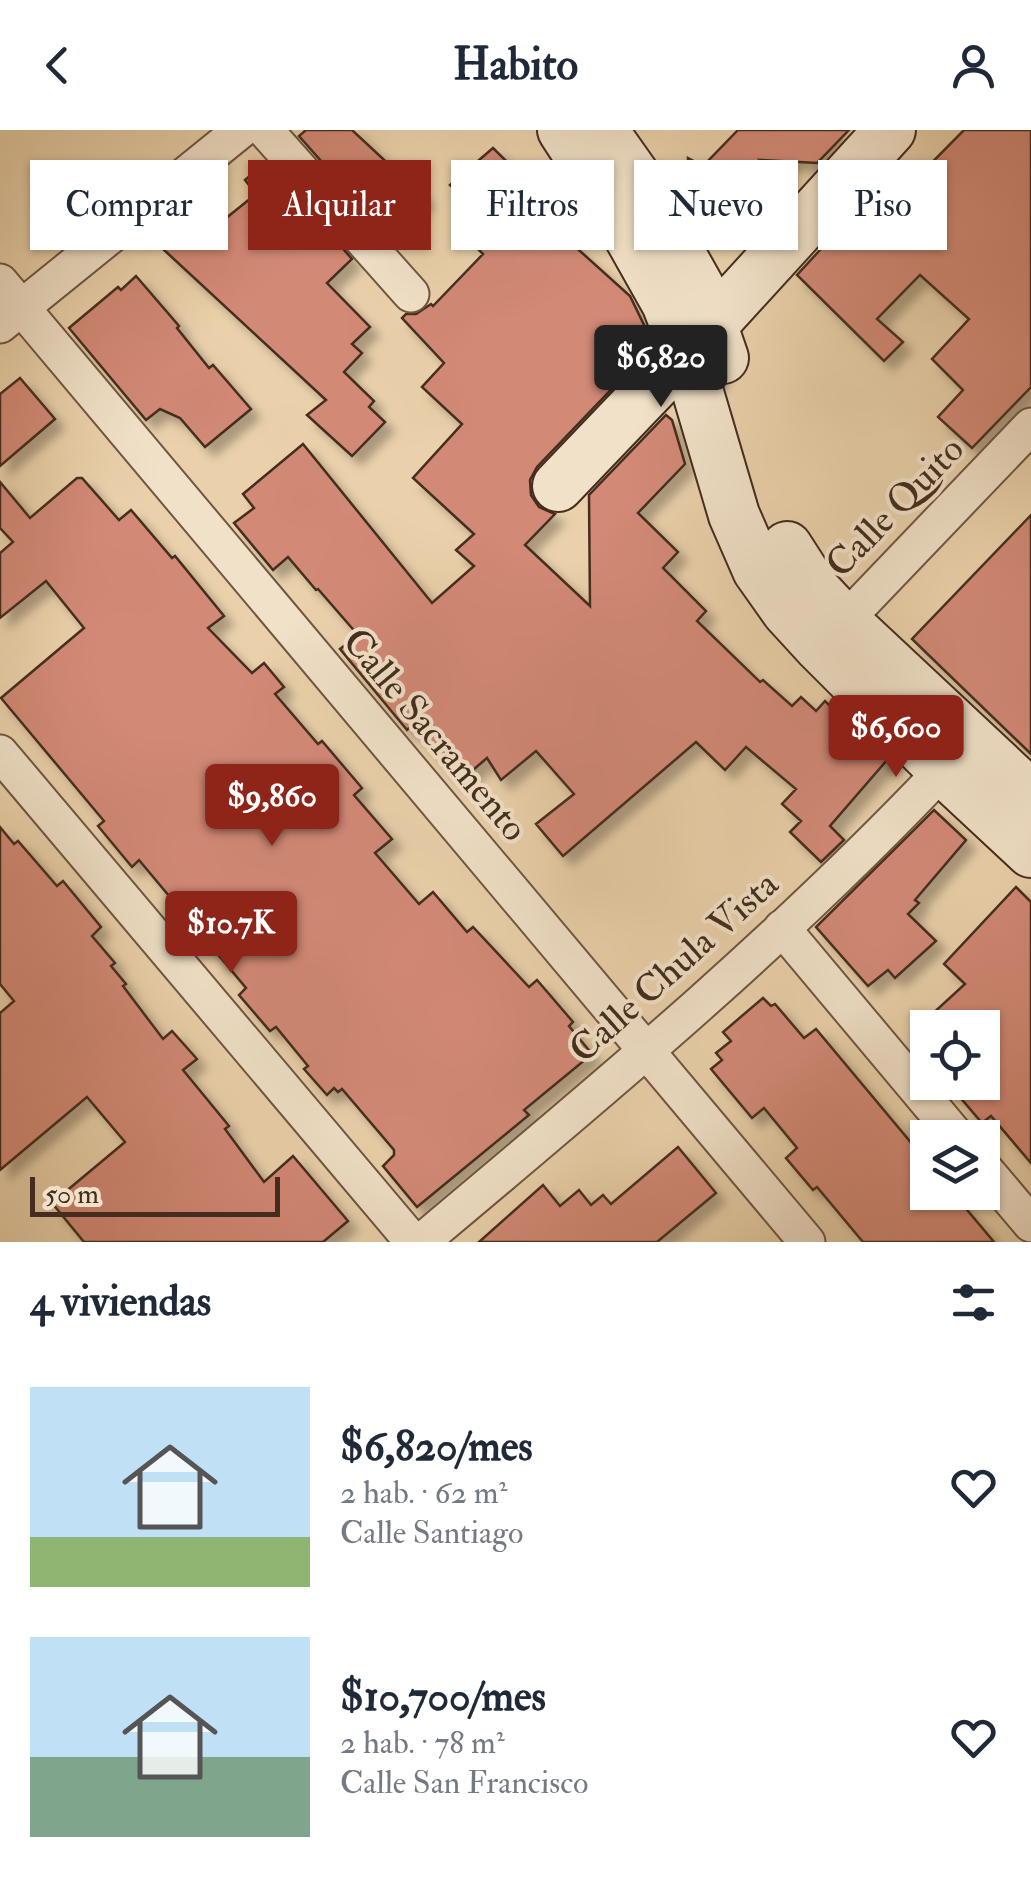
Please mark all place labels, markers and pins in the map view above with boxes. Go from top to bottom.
pin: $6,820 [580,325,742,410]
pin: $6,600 [815,695,977,780]
pin: $9,860 [191,764,353,849]
pin: $10.7K [150,891,312,976]

